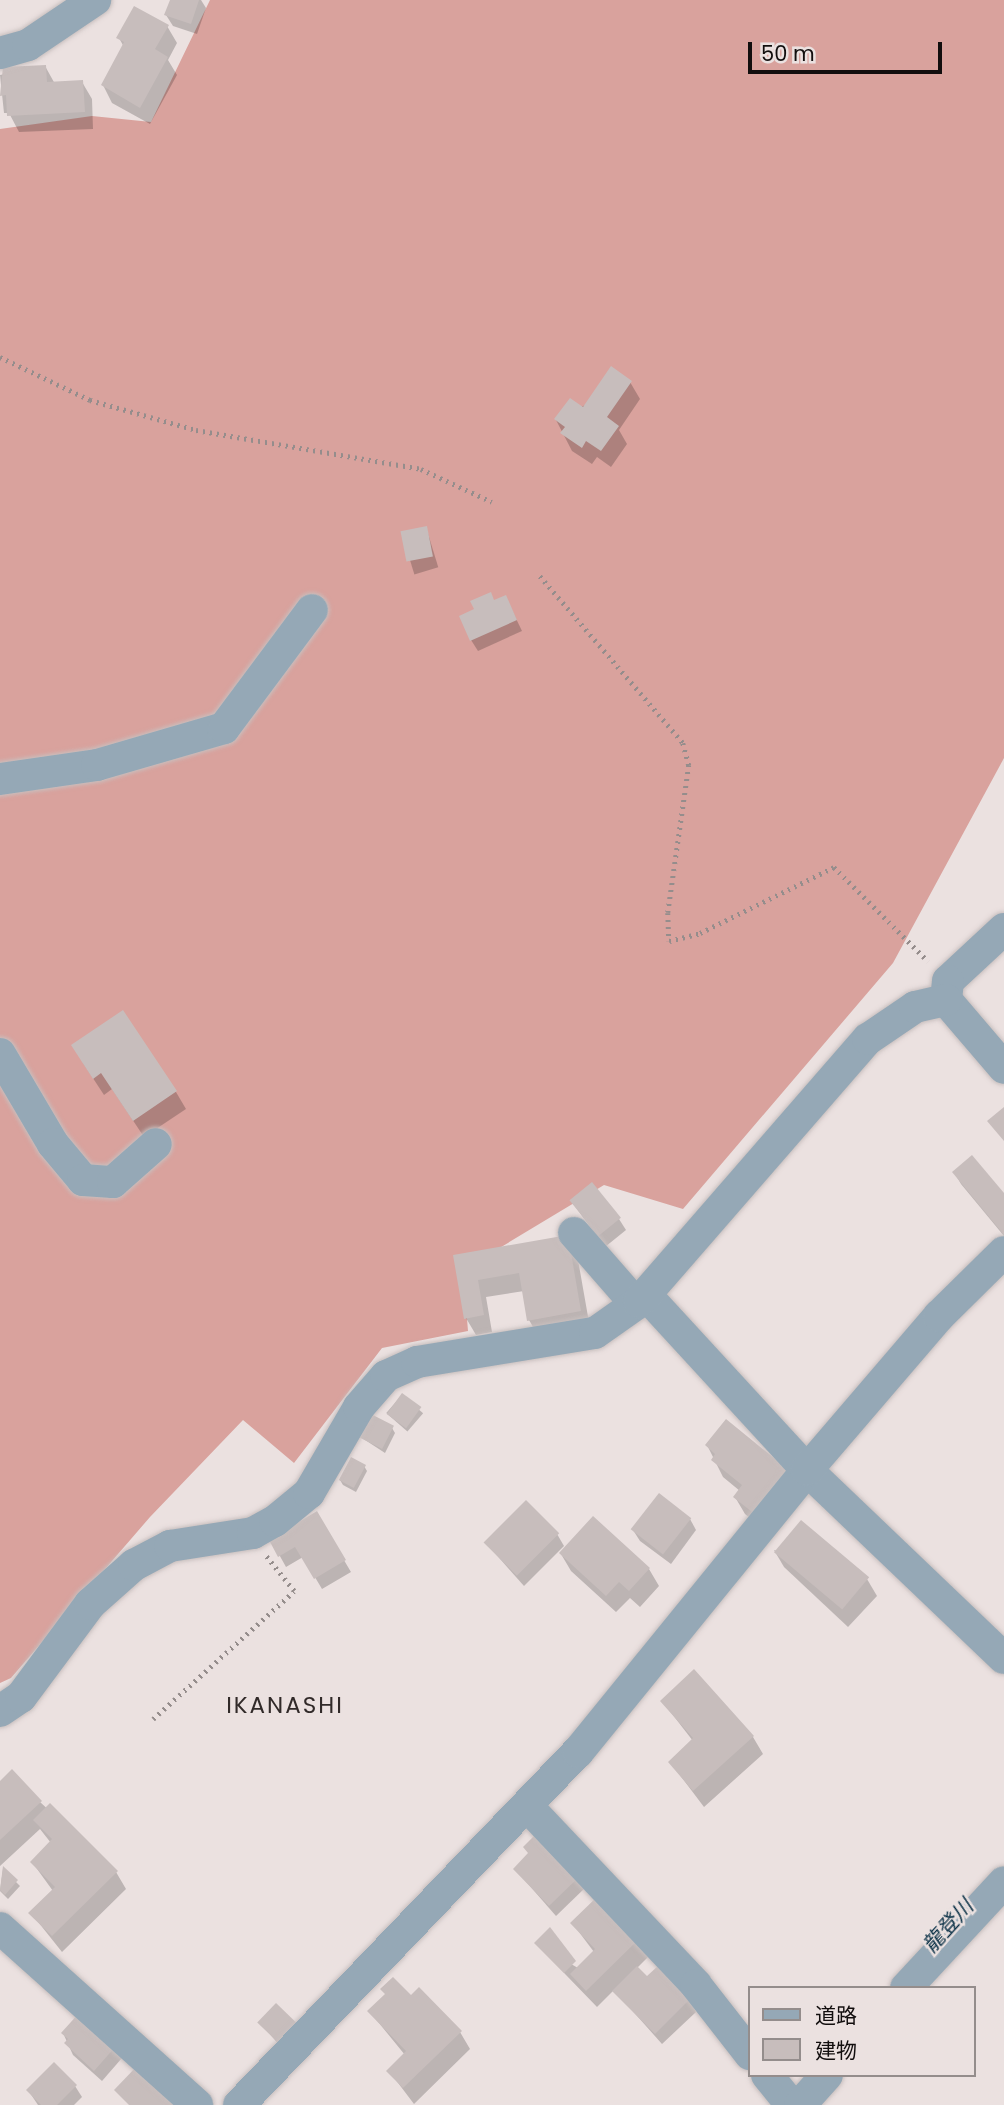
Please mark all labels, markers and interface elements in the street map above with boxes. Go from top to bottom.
scale bar [752,28,946,72]
text: 50 m [761,39,815,68]
district label: IKANASHI [227,1691,343,1719]
water label: 龍登川 [918,1894,978,1958]
legend [748,1986,976,2077]
text: 道路 [815,2001,857,2030]
text: 建物 [815,2036,857,2065]

